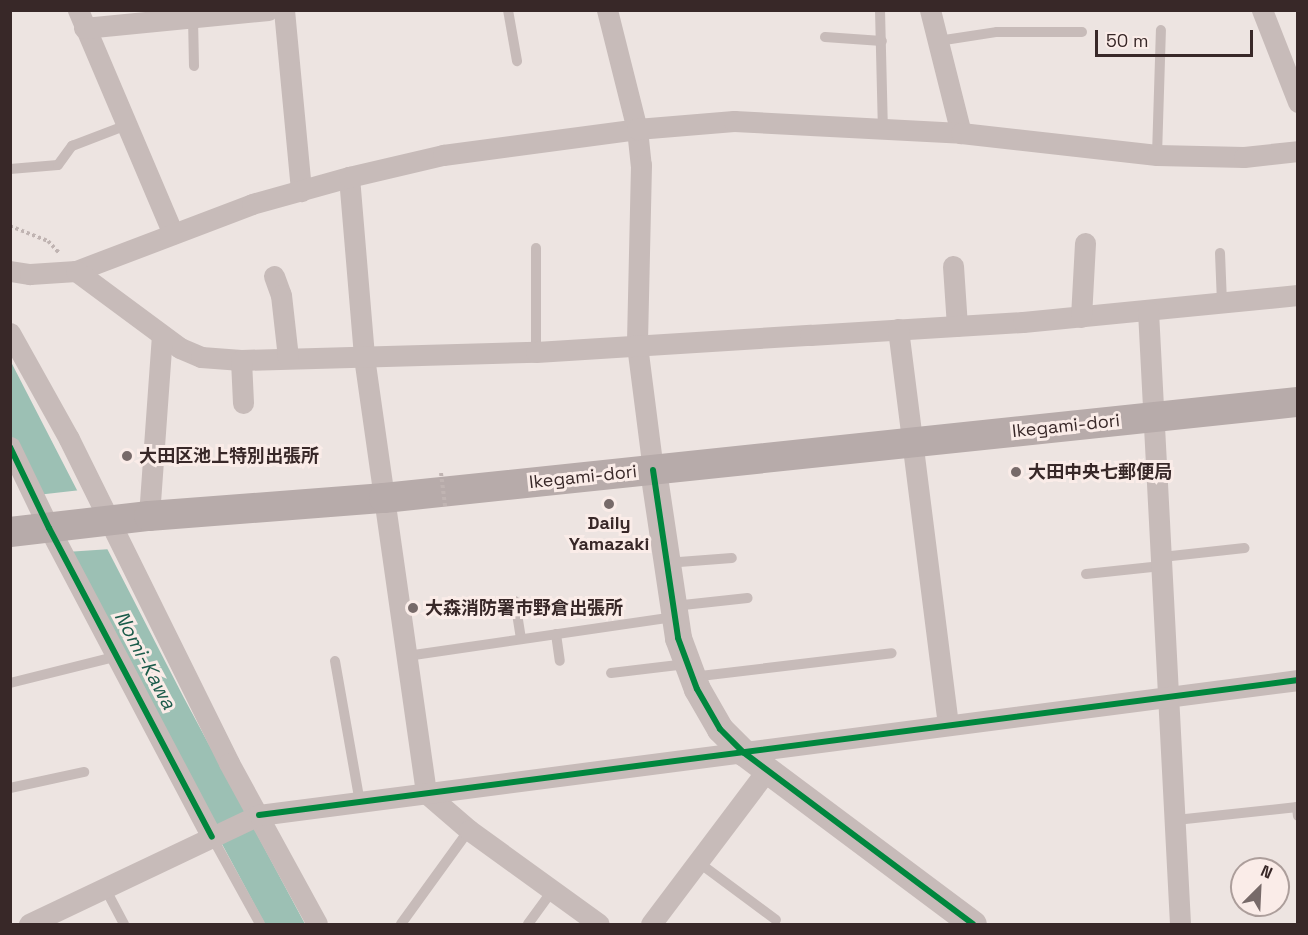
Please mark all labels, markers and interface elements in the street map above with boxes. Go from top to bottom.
scale bar [1098,18,1256,56]
text: 50 m [1106,29,1148,52]
street label: Ikegami-dori [1011,410,1121,442]
place label: 大田区池上特別出張所 [139,445,319,467]
marker: 大田区池上特別出張所 [120,449,134,463]
street label: Ikegami-dori [528,461,638,493]
place label: 大田中央七郵便局 [1028,461,1172,483]
marker: 大田中央七郵便局 [1009,465,1023,479]
marker: Daily Yamazaki [602,497,616,511]
place label: Daily Yamazaki [569,513,649,556]
place label: 大森消防署市野倉出張所 [425,597,623,619]
marker: 大森消防署市野倉出張所 [406,601,420,615]
water label: Nomi-Kawa [109,607,181,713]
north arrow [1230,857,1290,917]
text: N [1258,860,1276,884]

